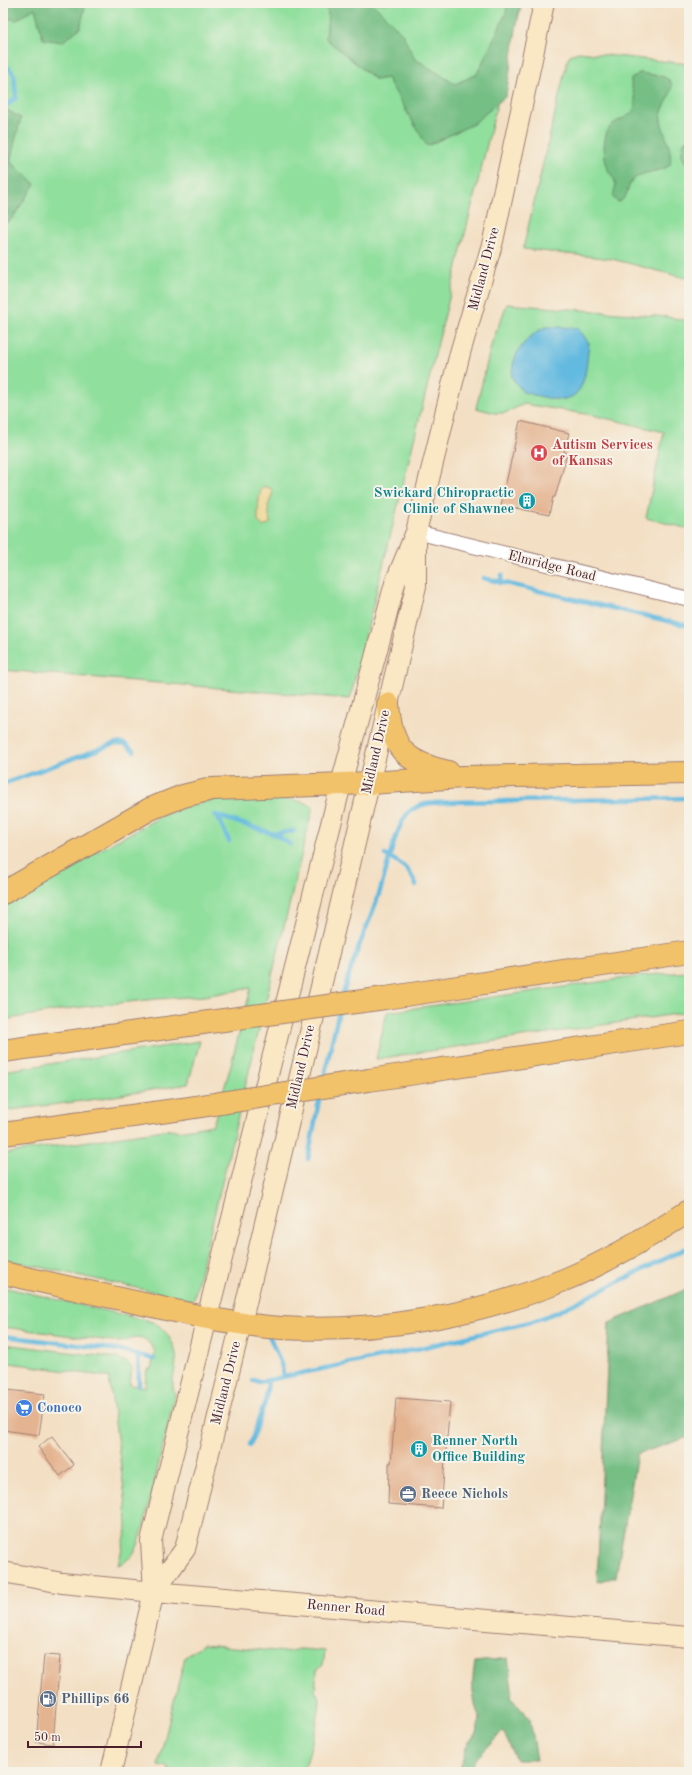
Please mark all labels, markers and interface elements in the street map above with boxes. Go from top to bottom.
street label: Midland Drive [466,226,502,312]
place label: Autism Services of Kansas [552,438,653,468]
hospital icon: Autism Services of Kansas [529,443,549,463]
place label: Swickard Chiropractic Clinic of Shawnee [374,486,514,516]
building icon: Swickard Chiropractic Clinic of Shawnee [517,491,537,511]
street label: Elmridge Road [506,548,598,584]
street label: Midland Drive [360,709,392,795]
street label: Midland Drive [285,1024,317,1110]
street label: Midland Drive [209,1340,243,1426]
supermarket icon: Conoco [14,1398,34,1418]
place label: Conoco [37,1401,82,1415]
place label: Renner North Office Building [432,1434,525,1464]
building icon: Renner North Office Building [409,1439,429,1459]
office icon: Reece Nichols [398,1484,418,1504]
place label: Reece Nichols [421,1487,508,1501]
street label: Renner Road [306,1598,386,1618]
fuel station icon: Phillips 66 [38,1689,58,1709]
place label: Phillips 66 [61,1692,129,1706]
scale bar [28,1723,141,1749]
text: 50 m [34,1731,61,1744]

